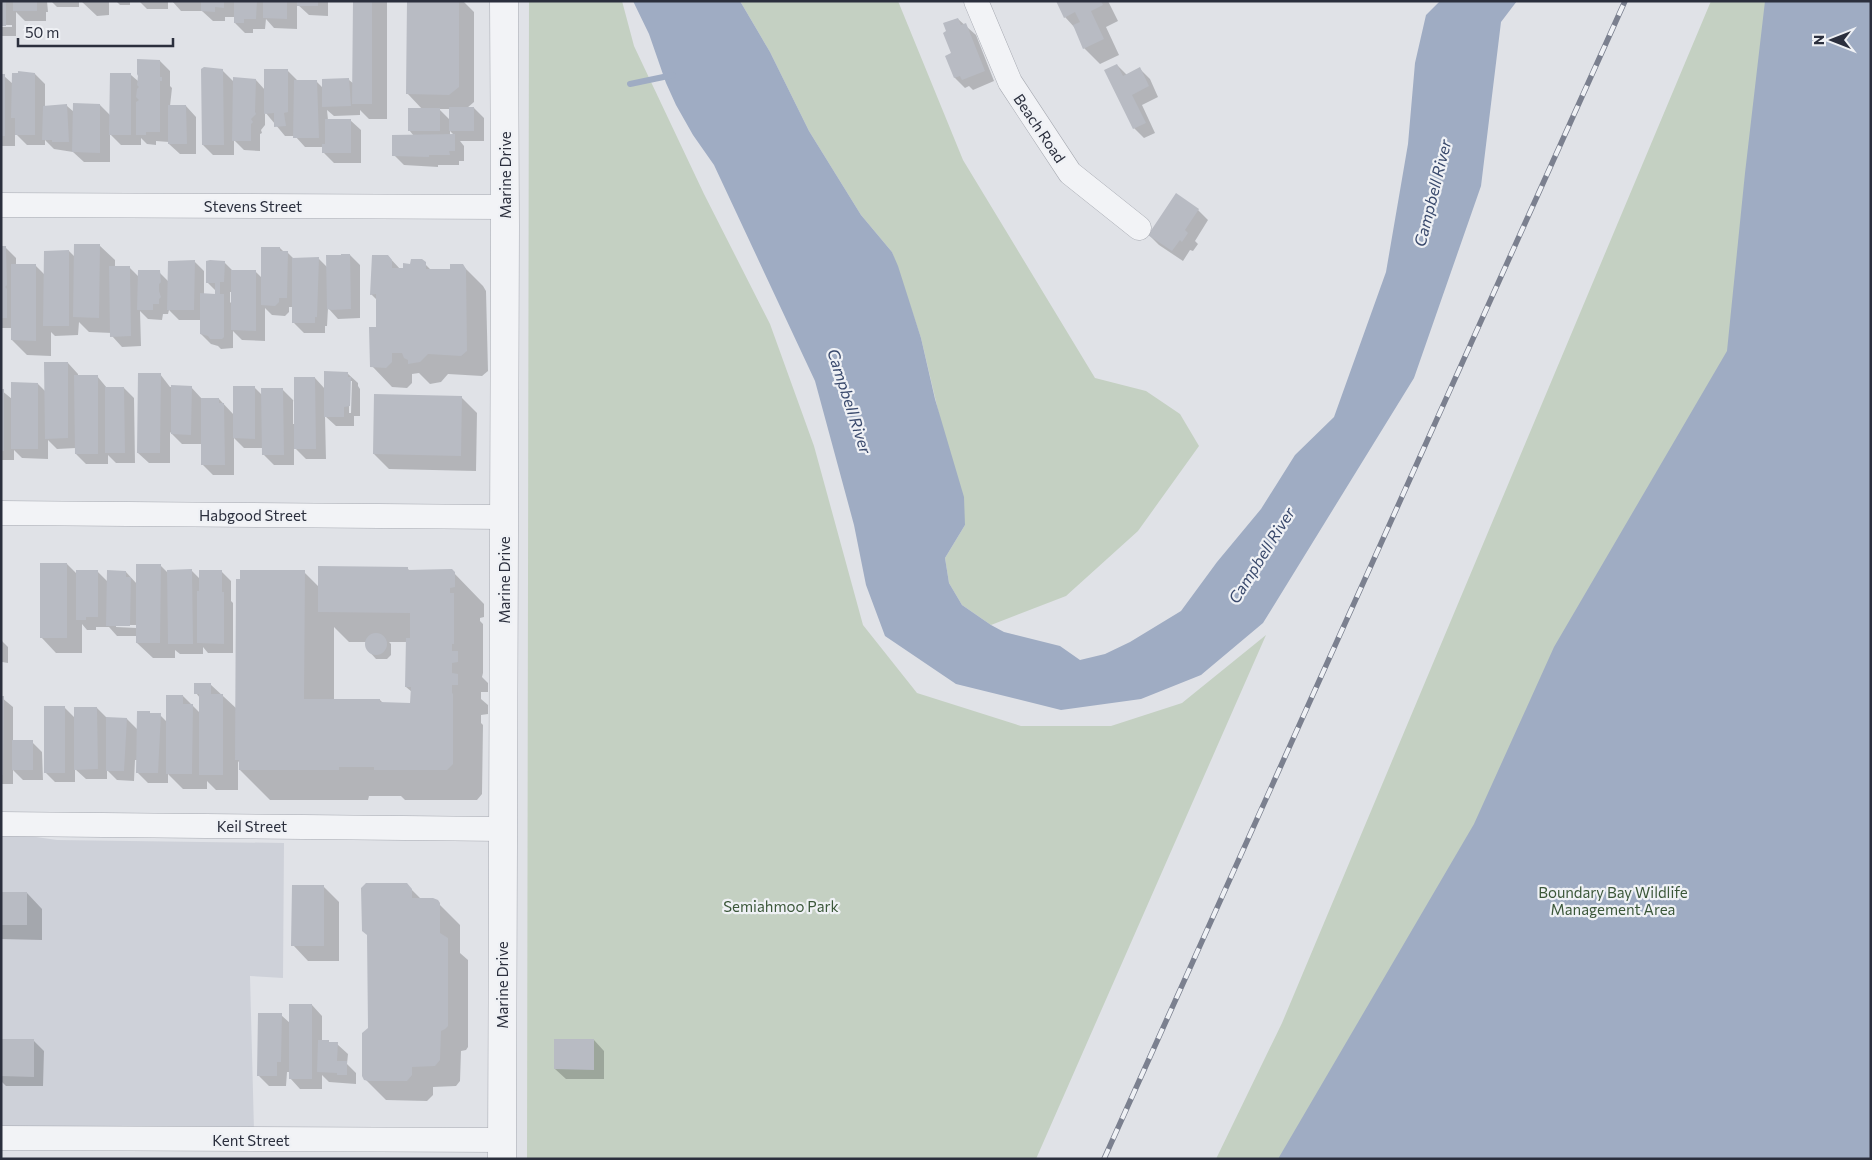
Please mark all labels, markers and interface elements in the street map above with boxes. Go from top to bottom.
scale bar [18,15,172,47]
north arrow [1807,15,1857,65]
text: 50 m [25,23,59,41]
text: N [1810,35,1827,45]
street label: Beach Road [1010,90,1070,166]
street label: Marine Drive [496,131,514,219]
water label: Campbell River [1410,137,1455,248]
street label: Stevens Street [204,197,302,215]
water label: Campbell River [824,346,876,457]
water label: Campbell River [1224,503,1298,606]
street label: Habgood Street [199,506,307,524]
street label: Marine Drive [495,536,513,624]
street label: Keil Street [217,817,287,835]
park label: Boundary Bay Wildlife Management Area [1538,883,1688,918]
park label: Semiahmoo Park [723,897,839,915]
street label: Marine Drive [493,941,511,1029]
street label: Kent Street [212,1131,290,1149]

